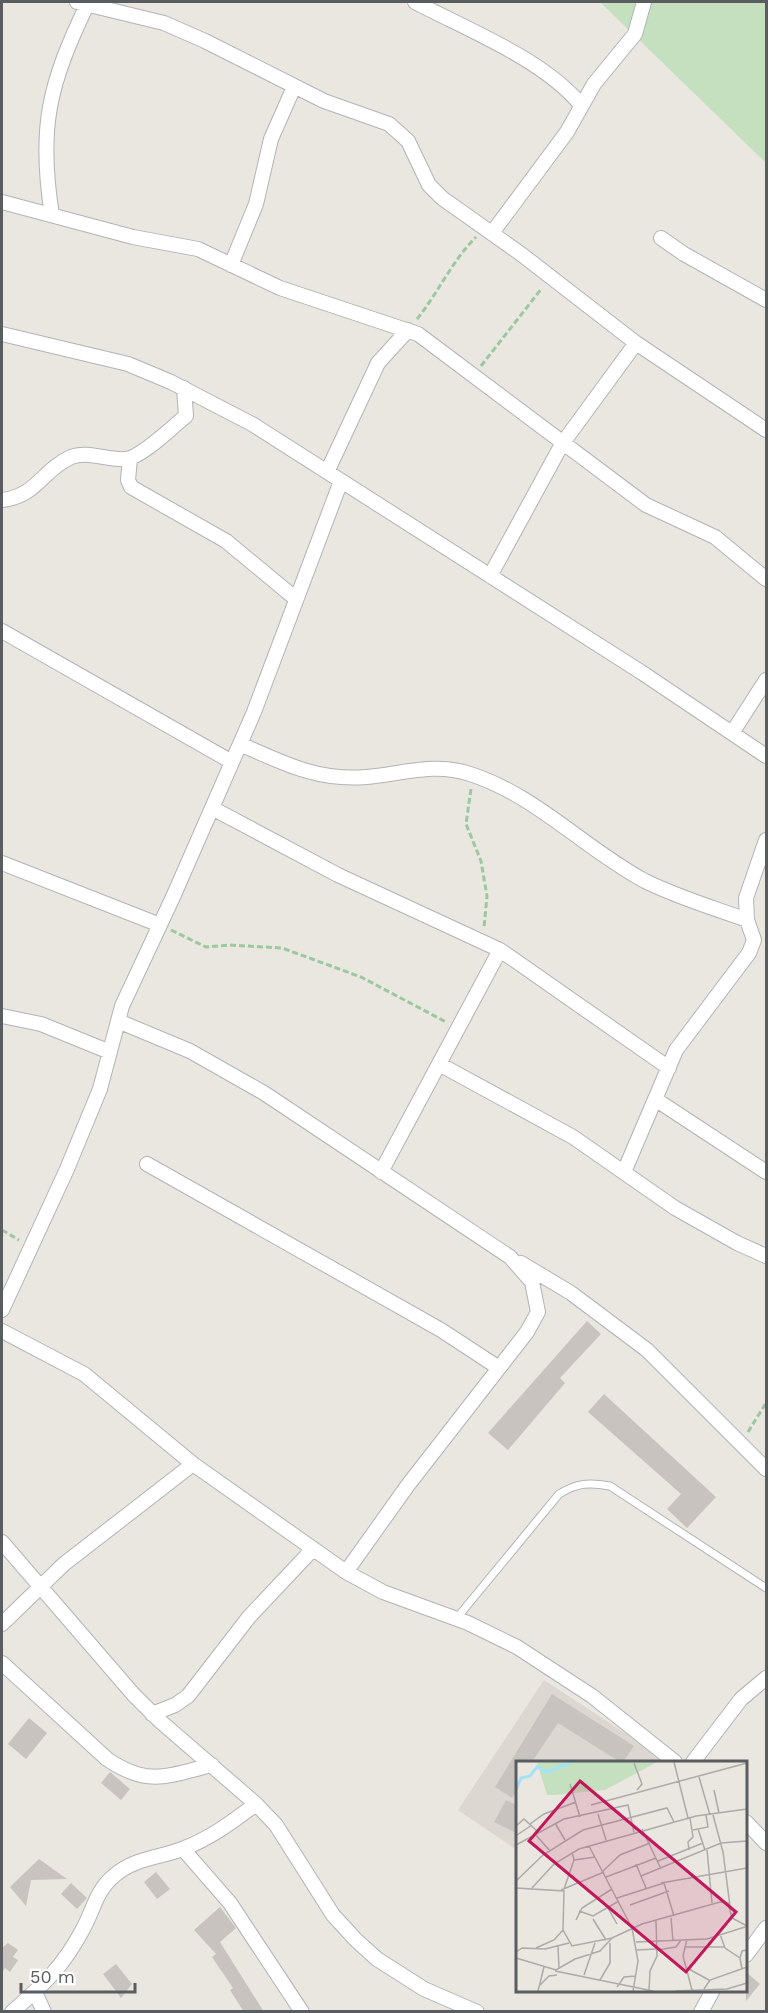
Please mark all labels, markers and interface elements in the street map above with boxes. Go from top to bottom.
inset map [516,1761,747,1992]
scale bar [21,1956,135,1994]
text: 50 m [30,1966,75,1987]

